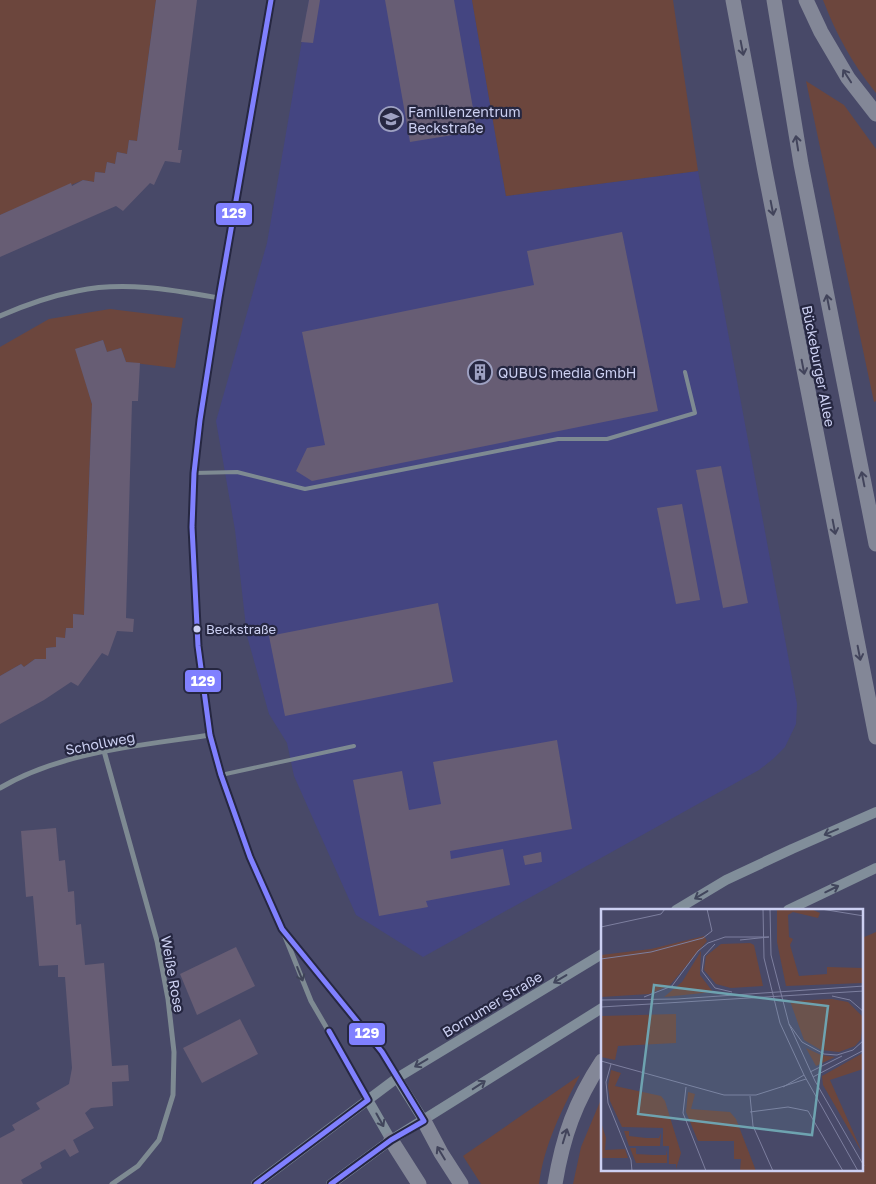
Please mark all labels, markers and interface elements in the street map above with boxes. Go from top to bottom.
one-way arrow [737,40,747,56]
one-way arrow [841,69,851,83]
place label: Familienzentrum Beckstraße [408,103,521,136]
school or university icon: Familienzentrum Beckstraße [378,106,404,132]
one-way arrow [792,135,802,151]
one-way arrow [767,199,777,215]
line badge: 129 [215,202,253,226]
text: 129 [222,204,246,221]
one-way arrow [823,295,833,311]
street label: Bückeburger Allee [799,304,839,428]
building icon: QUBUS media GmbH [467,359,493,385]
one-way arrow [799,359,808,375]
place label: QUBUS media GmbH [498,364,636,381]
one-way arrow [858,471,867,487]
one-way arrow [830,518,840,534]
place label: Beckstraße [206,621,276,637]
marker: Beckstraße [192,624,202,634]
one-way arrow [855,645,864,661]
line badge: 129 [184,669,222,693]
text: 129 [191,672,215,689]
street label: Schollweg [64,728,136,758]
one-way arrow [824,827,839,837]
one-way arrow [824,884,839,893]
one-way arrow [695,891,709,901]
inset map [601,909,864,1172]
street label: Weiße Rose [158,934,188,1014]
one-way arrow [296,966,306,981]
street label: Bornumer Straße [439,967,545,1041]
one-way arrow [554,974,568,984]
line badge: 129 [348,1022,386,1046]
text: 129 [355,1024,379,1041]
one-way arrow [415,1059,429,1069]
one-way arrow [472,1080,486,1090]
one-way arrow [375,1112,385,1127]
one-way arrow [561,1129,571,1145]
one-way arrow [436,1147,446,1161]

